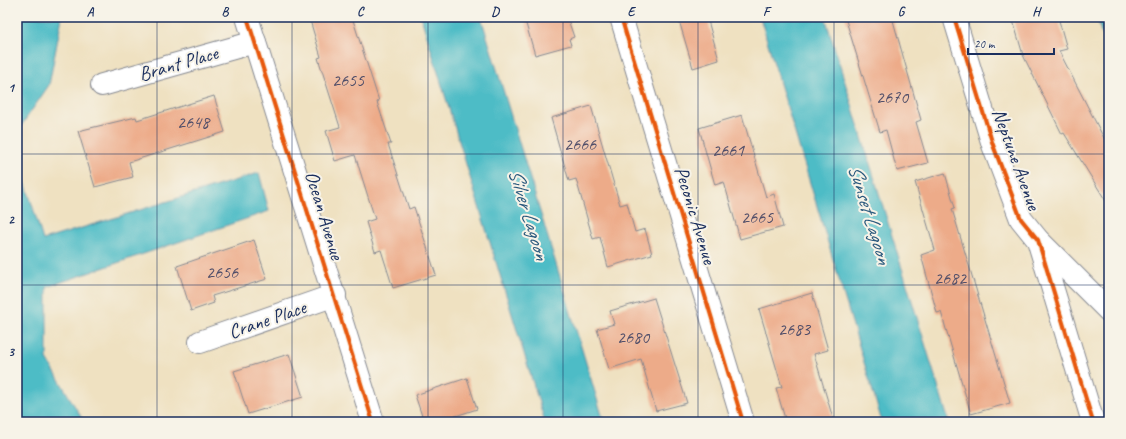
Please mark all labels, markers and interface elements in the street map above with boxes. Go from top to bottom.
text: A [87,4,95,20]
text: B [222,4,230,20]
text: C [357,4,365,20]
text: D [491,4,500,20]
text: E [628,4,637,20]
text: F [763,4,772,20]
text: G [898,4,906,20]
text: H [1032,4,1042,20]
scale bar [968,30,1054,56]
text: 20 m [974,36,996,52]
street label: Brant Place [136,40,222,87]
house number: 2655 [332,69,365,91]
text: 1 [8,80,16,96]
house number: 2670 [876,86,910,108]
street label: Neptune Avenue [987,105,1047,215]
house number: 2648 [177,111,211,133]
house number: 2666 [564,133,597,155]
house number: 2661 [712,139,745,161]
water label: Sunset Lagoon [843,161,898,268]
street label: Peconic Avenue [669,163,723,268]
water label: Silver Lagoon [503,165,556,264]
street label: Ocean Avenue [299,168,350,264]
house number: 2665 [741,206,774,228]
text: 2 [8,212,15,228]
house number: 2656 [206,261,239,283]
house number: 2682 [934,267,968,289]
street label: Crane Place [225,294,311,344]
house number: 2683 [778,318,812,340]
house number: 2680 [617,326,651,348]
text: 3 [8,344,15,360]

